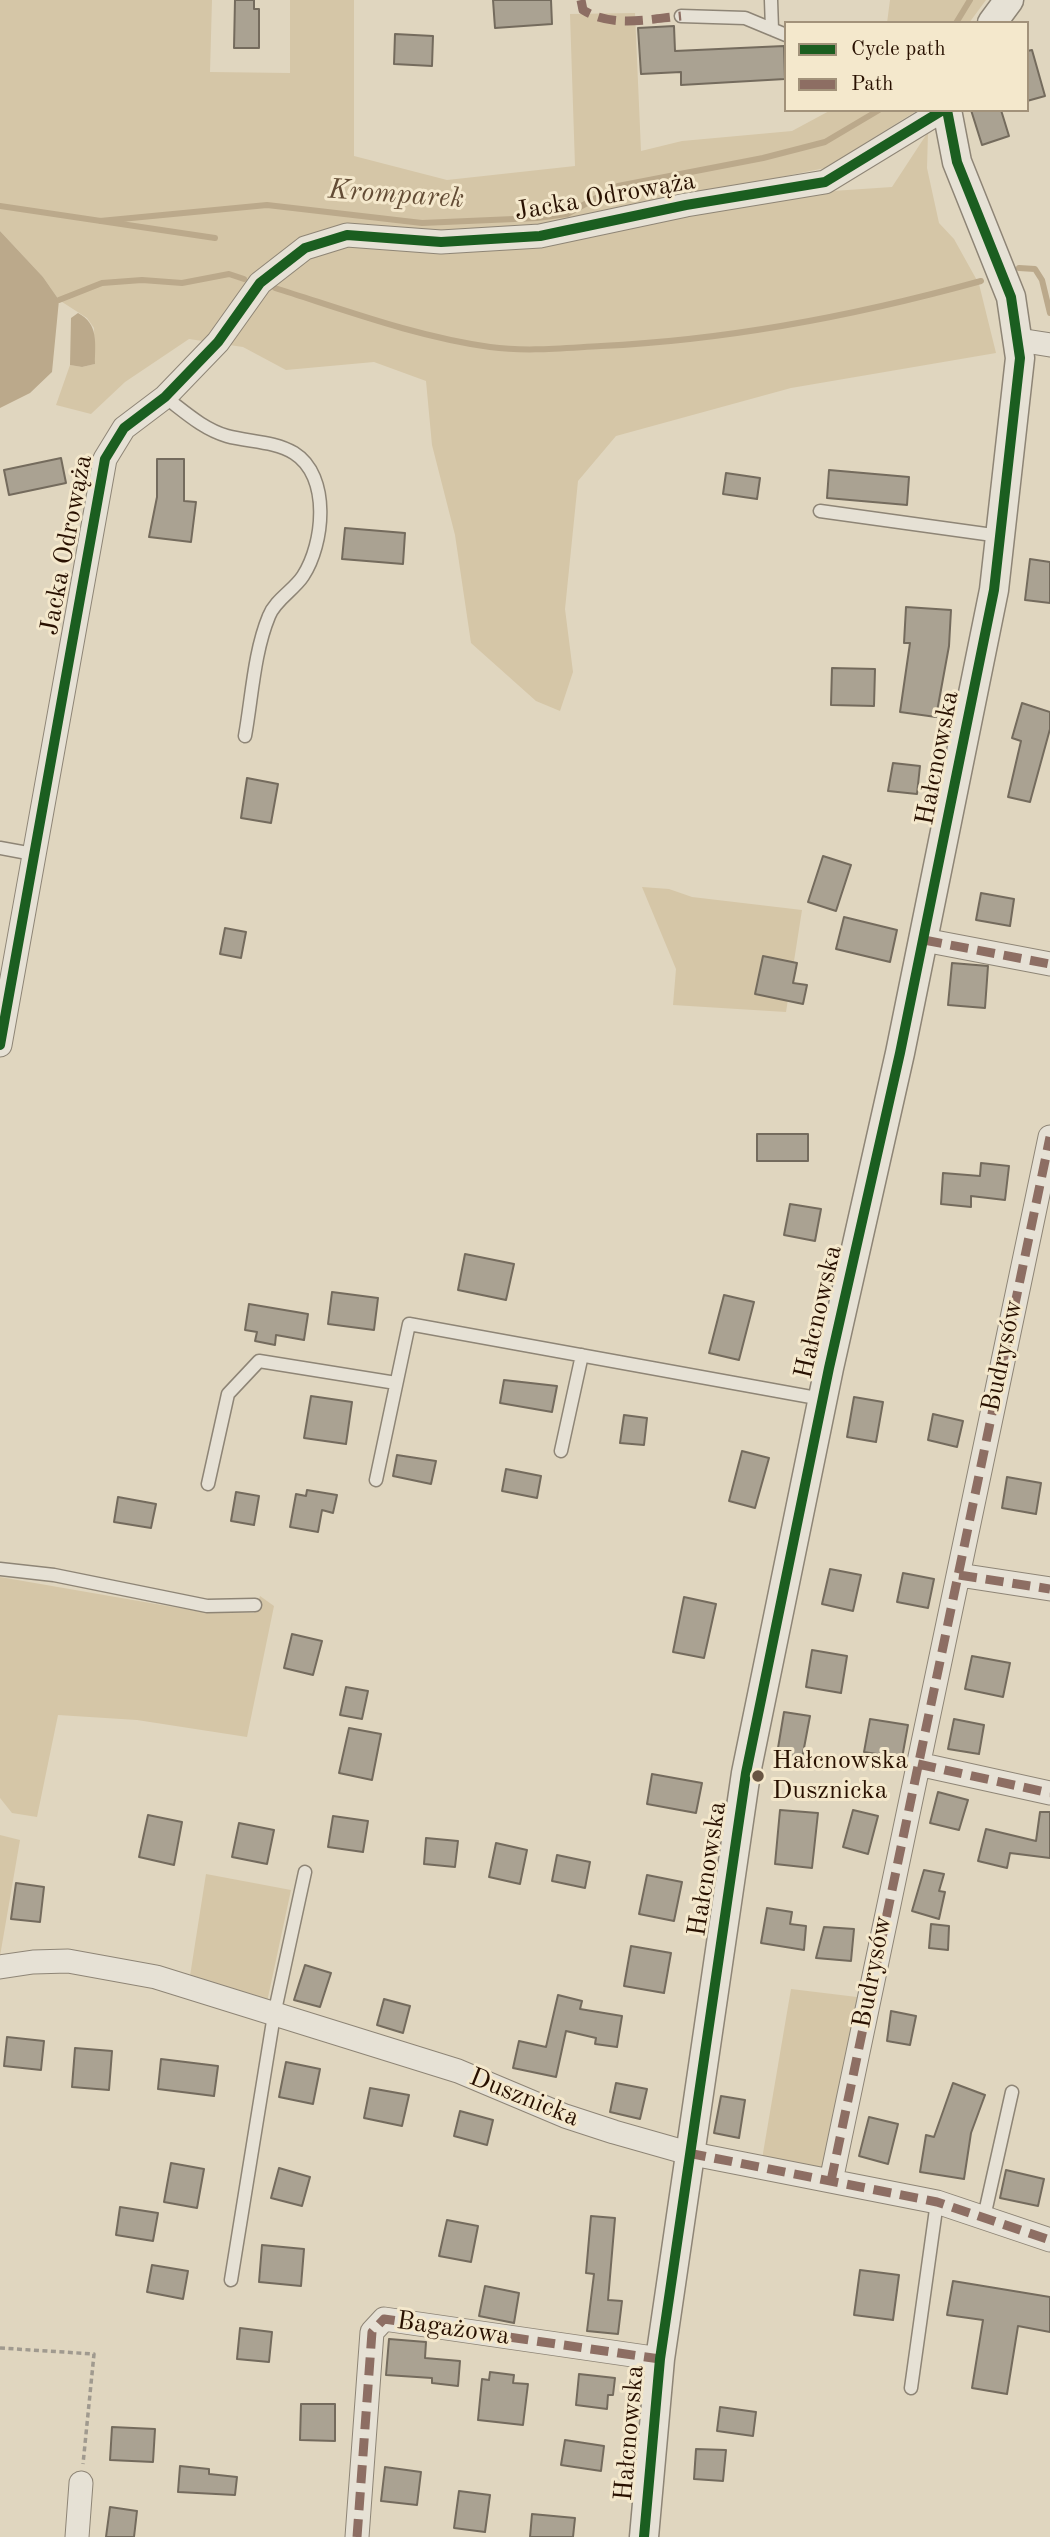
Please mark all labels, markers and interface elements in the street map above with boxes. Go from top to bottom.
legend [784,21,1029,112]
text: Cycle path [851,39,946,60]
text: Path [851,74,894,95]
street label: Jacka Odrowąża [512,166,698,228]
water label: Kromparek [327,173,465,217]
street label: Jacka Odrowąża [34,452,100,638]
street label: Hałcnowska [910,688,966,828]
street label: Hałcnowska [788,1242,850,1382]
street label: Budrysów [976,1297,1030,1415]
place label: Hałcnowska Dusznicka [772,1745,908,1806]
marker: Hałcnowska Dusznicka [750,1768,766,1784]
street label: Hałcnowska [682,1799,734,1939]
street label: Budrysów [847,1913,899,2031]
street label: Dusznicka [465,2062,583,2134]
street label: Bagażowa [394,2306,512,2352]
street label: Hałcnowska [609,2364,651,2502]

